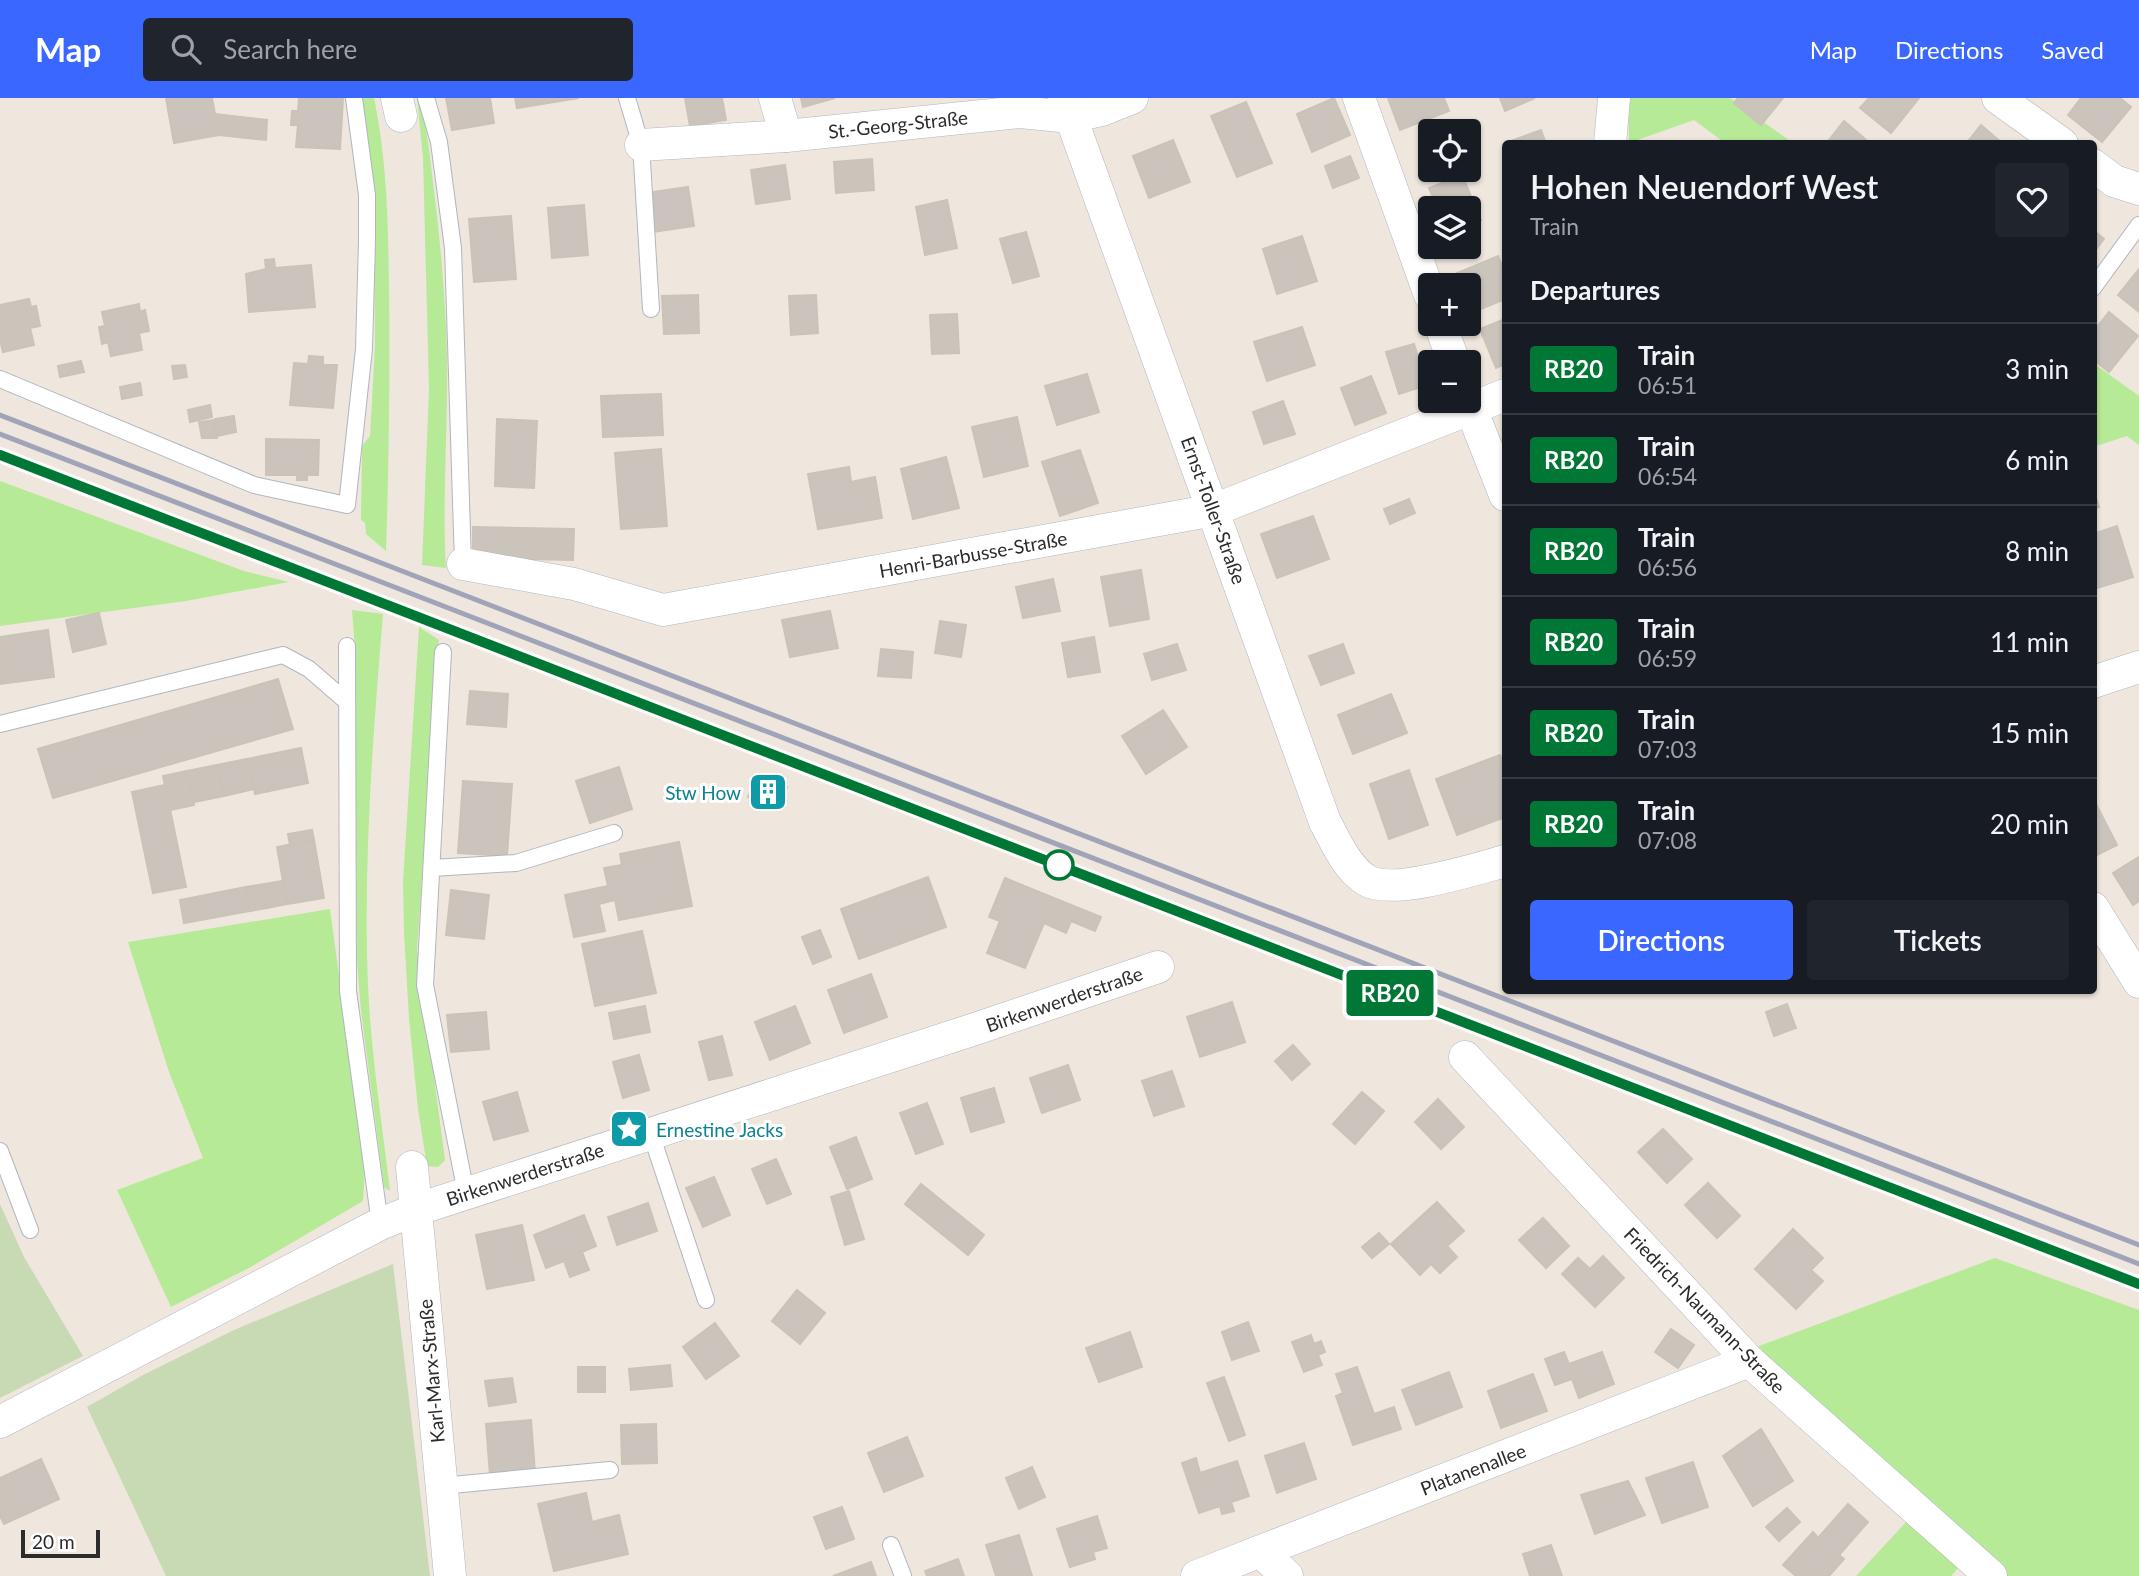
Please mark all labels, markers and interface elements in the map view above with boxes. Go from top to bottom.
search box [143,18,633,81]
text: Map [35,29,101,69]
icon: search [167,30,205,68]
text: Search here [223,33,357,65]
text: Map [1810,35,1857,64]
text: Directions [1895,35,2003,64]
text: Saved [2041,35,2104,64]
street label: St.-Georg-Straße [827,105,969,143]
map controls [1418,119,1481,413]
button: locate [1418,119,1481,182]
button: heart [1995,163,2069,237]
text: Hohen Neuendorf West [1530,166,1878,206]
button: layers [1418,196,1481,259]
text: Train [1530,212,1579,240]
button: + [1418,273,1481,336]
text: Departures [1530,274,1660,306]
text: Train [1638,339,1695,371]
button: − [1418,350,1481,413]
text: 3 min [2005,353,2069,385]
text: RB20 [1544,354,1603,383]
text: 06:51 [1638,371,1697,399]
text: Train [1638,430,1695,462]
street label: Ernst-Toller-Straße [1177,433,1251,587]
text: 6 min [2005,444,2069,476]
text: RB20 [1544,445,1603,474]
text: 06:54 [1638,462,1697,490]
text: Train [1638,521,1695,553]
street label: Henri-Barbusse-Straße [877,526,1069,582]
text: 8 min [2005,535,2069,567]
text: RB20 [1544,536,1603,565]
text: 06:56 [1638,553,1697,581]
text: Train [1638,612,1695,644]
text: 11 min [1990,626,2069,658]
text: RB20 [1544,627,1603,656]
text: 06:59 [1638,644,1697,672]
text: Train [1638,703,1695,735]
text: 15 min [1990,717,2069,749]
text: RB20 [1544,718,1603,747]
text: 07:03 [1638,735,1697,763]
building icon: Stw How [747,771,789,813]
place label: Stw How [665,781,741,804]
text: Train [1638,794,1695,826]
text: 20 min [1990,808,2069,840]
text: RB20 [1544,809,1603,838]
text: 07:08 [1638,826,1697,854]
unlabelled marker [1044,850,1074,880]
button: Directions [1530,900,1793,980]
button: Tickets [1807,900,2069,980]
street label: Birkenwerderstraße [983,961,1145,1037]
line badge: RB20 [1341,970,1439,1016]
text: RB20 [1360,978,1420,1007]
place icon: Ernestine Jacks [608,1108,650,1150]
place label: Ernestine Jacks [656,1118,783,1141]
street label: Birkenwerderstraße [443,1138,607,1210]
street label: Friedrich-Naumann-Straße [1620,1222,1790,1398]
street label: Karl-Marx-Straße [413,1298,449,1444]
street label: Platanenallee [1417,1438,1529,1500]
scale bar [21,1527,100,1559]
text: 20 m [32,1530,75,1553]

